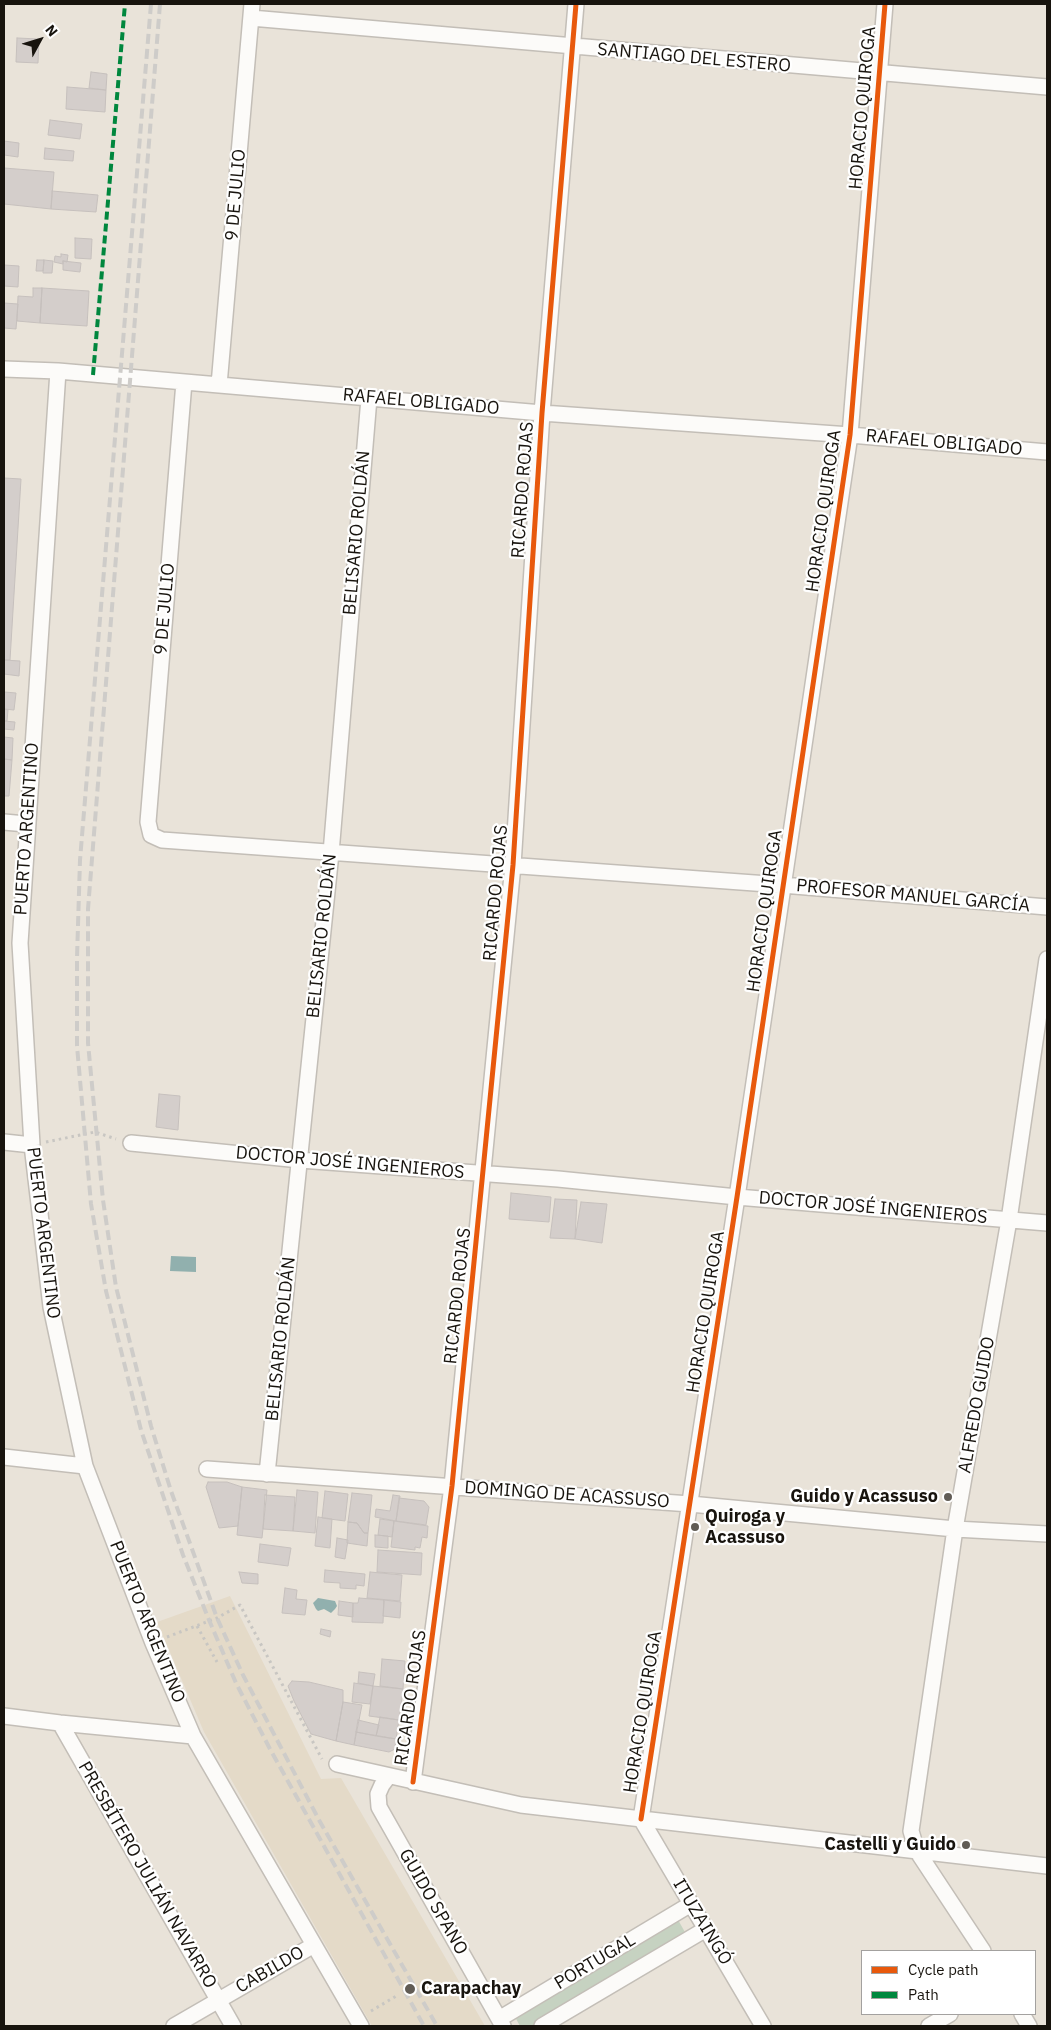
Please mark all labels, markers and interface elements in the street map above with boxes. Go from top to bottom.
north arrow [15,15,65,65]
text: N [41,21,62,40]
street label: HORACIO QUIROGA [845,25,881,191]
street label: SANTIAGO DEL ESTERO [596,39,792,77]
street label: 9 DE JULIO [221,148,251,242]
street label: RAFAEL OBLIGADO [342,384,500,420]
street label: RICARDO ROJAS [507,421,539,559]
street label: RAFAEL OBLIGADO [865,425,1023,461]
street label: HORACIO QUIROGA [802,428,846,594]
street label: BELISARIO ROLDÁN [339,450,375,616]
street label: 9 DE JULIO [150,562,180,656]
street label: PUERTO ARGENTINO [10,742,44,916]
street label: RICARDO ROJAS [479,824,513,962]
street label: HORACIO QUIROGA [743,828,787,994]
street label: BELISARIO ROLDÁN [303,853,341,1019]
street label: PROFESOR MANUEL GARCÍA [795,875,1031,917]
street label: DOCTOR JOSÉ INGENIEROS [235,1142,465,1184]
street label: PUERTO ARGENTINO [22,1146,64,1320]
street label: DOCTOR JOSÉ INGENIEROS [758,1187,988,1229]
street label: RICARDO ROJAS [440,1227,476,1365]
street label: HORACIO QUIROGA [683,1229,729,1395]
street label: BELISARIO ROLDÁN [262,1256,300,1422]
street label: ALFREDO GUIDO [954,1335,1000,1475]
street label: DOMINGO DE ACASSUSO [464,1477,670,1513]
place label: Guido y Acassuso [790,1486,938,1508]
marker: Guido y Acassuso [942,1491,954,1503]
place label: Quiroga y Acassuso [705,1506,785,1548]
marker: Quiroga y Acassuso [689,1521,701,1533]
street label: PUERTO ARGENTINO [105,1538,189,1706]
street label: RICARDO ROJAS [391,1629,431,1767]
street label: HORACIO QUIROGA [620,1629,666,1795]
street label: PRESBÍTERO JULIÁN NAVARRO [73,1758,221,1992]
place label: Castelli y Guido [824,1834,956,1856]
marker: Castelli y Guido [960,1839,972,1851]
street label: GUIDO SPANO [394,1845,472,1959]
street label: ITUZAINGÓ [668,1875,736,1969]
street label: PORTUGAL [551,1929,639,1995]
street label: CABILDO [232,1942,308,1998]
legend [861,1950,1036,2015]
text: Cycle path [908,1960,979,1979]
place label: Carapachay [421,1978,521,2000]
marker: Carapachay [403,1982,417,1996]
text: Path [908,1985,939,2004]

